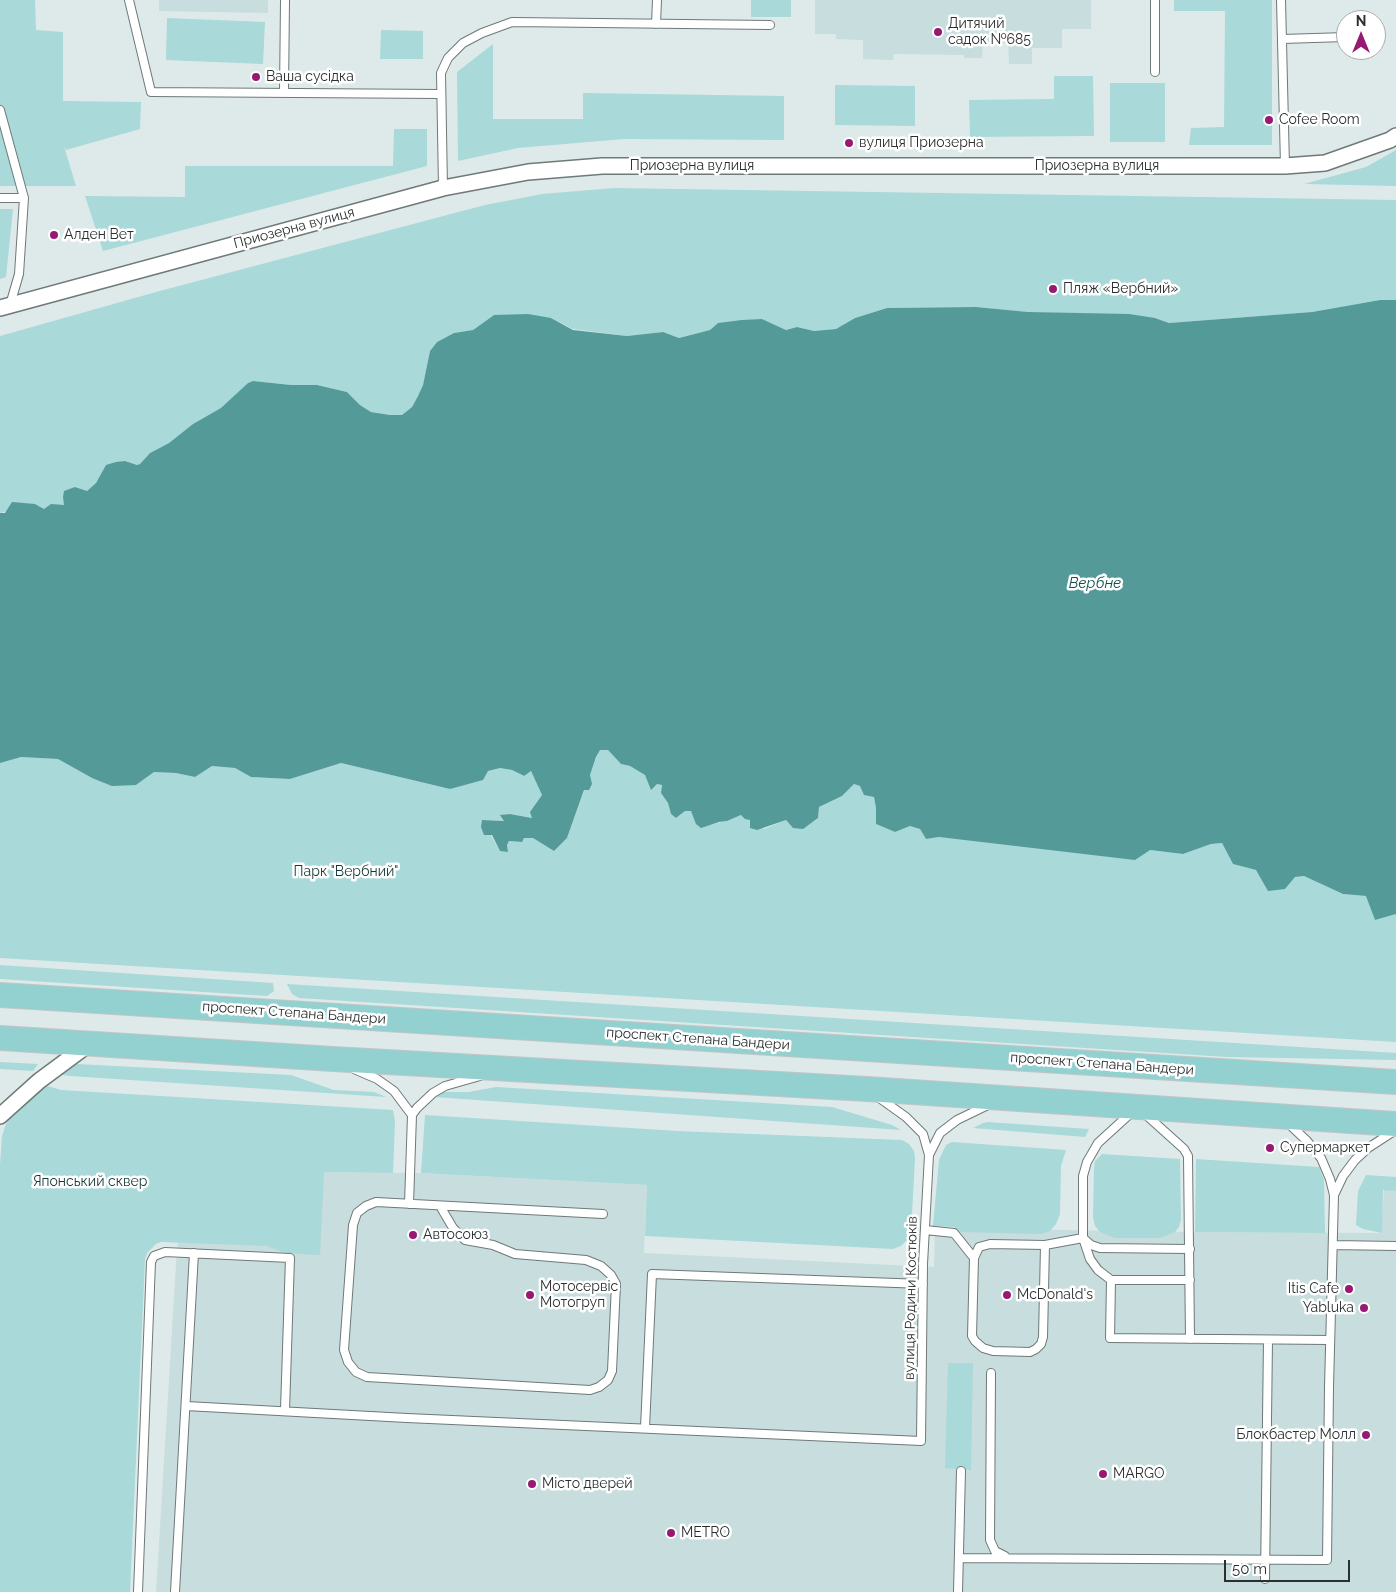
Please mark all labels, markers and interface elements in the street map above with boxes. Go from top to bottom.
north arrow [1336,10,1386,60]
text: N [1356,13,1366,29]
place label: Дитячий садок №685 [948,16,1031,48]
marker: Дитячий садок №685 [932,26,944,38]
place label: Ваша сусідка [266,69,354,85]
marker: Ваша сусідка [250,71,262,83]
place label: Cofee Room [1279,112,1360,128]
marker: Cofee Room [1263,114,1275,126]
place label: вулиця Приозерна [859,135,984,151]
marker: вулиця Приозерна [843,137,855,149]
street label: Приозерна вулиця [630,158,754,174]
street label: Приозерна вулиця [1035,158,1159,174]
street label: Приозерна вулиця [232,204,356,252]
place label: Алден Вет [64,227,134,243]
marker: Алден Вет [48,229,60,241]
place label: Пляж «Вербний» [1063,281,1178,297]
marker: Пляж «Вербний» [1047,283,1059,295]
water label: Вербне [1069,574,1121,592]
park label: Парк "Вербний" [294,864,398,880]
street label: проспект Степана Бандери [202,998,386,1028]
street label: проспект Степана Бандери [606,1024,790,1054]
street label: проспект Степана Бандери [1010,1049,1194,1079]
place label: Супермаркет [1280,1140,1370,1156]
marker: Супермаркет [1264,1142,1276,1154]
park label: Японський сквер [33,1174,147,1190]
street label: вулиця Родини Костюків [901,1216,921,1380]
place label: Автосоюз [423,1227,488,1243]
marker: Автосоюз [407,1229,419,1241]
place label: Мотосервіс Мотогруп [540,1279,618,1311]
place label: Itis Cafe [1288,1281,1339,1297]
marker: Itis Cafe [1343,1283,1355,1295]
place label: McDonald's [1017,1287,1093,1303]
marker: Мотосервіс Мотогруп [524,1289,536,1301]
marker: McDonald's [1001,1289,1013,1301]
place label: Yabluka [1303,1300,1354,1316]
marker: Yabluka [1358,1302,1370,1314]
place label: Блокбастер Молл [1236,1427,1356,1443]
marker: Блокбастер Молл [1360,1429,1372,1441]
place label: MARGO [1113,1466,1164,1482]
marker: MARGO [1097,1468,1109,1480]
place label: Місто дверей [542,1476,633,1492]
marker: Місто дверей [526,1478,538,1490]
place label: METRO [681,1525,730,1541]
marker: METRO [665,1527,677,1539]
scale bar [1226,1550,1352,1582]
text: 50 m [1232,1560,1267,1578]

